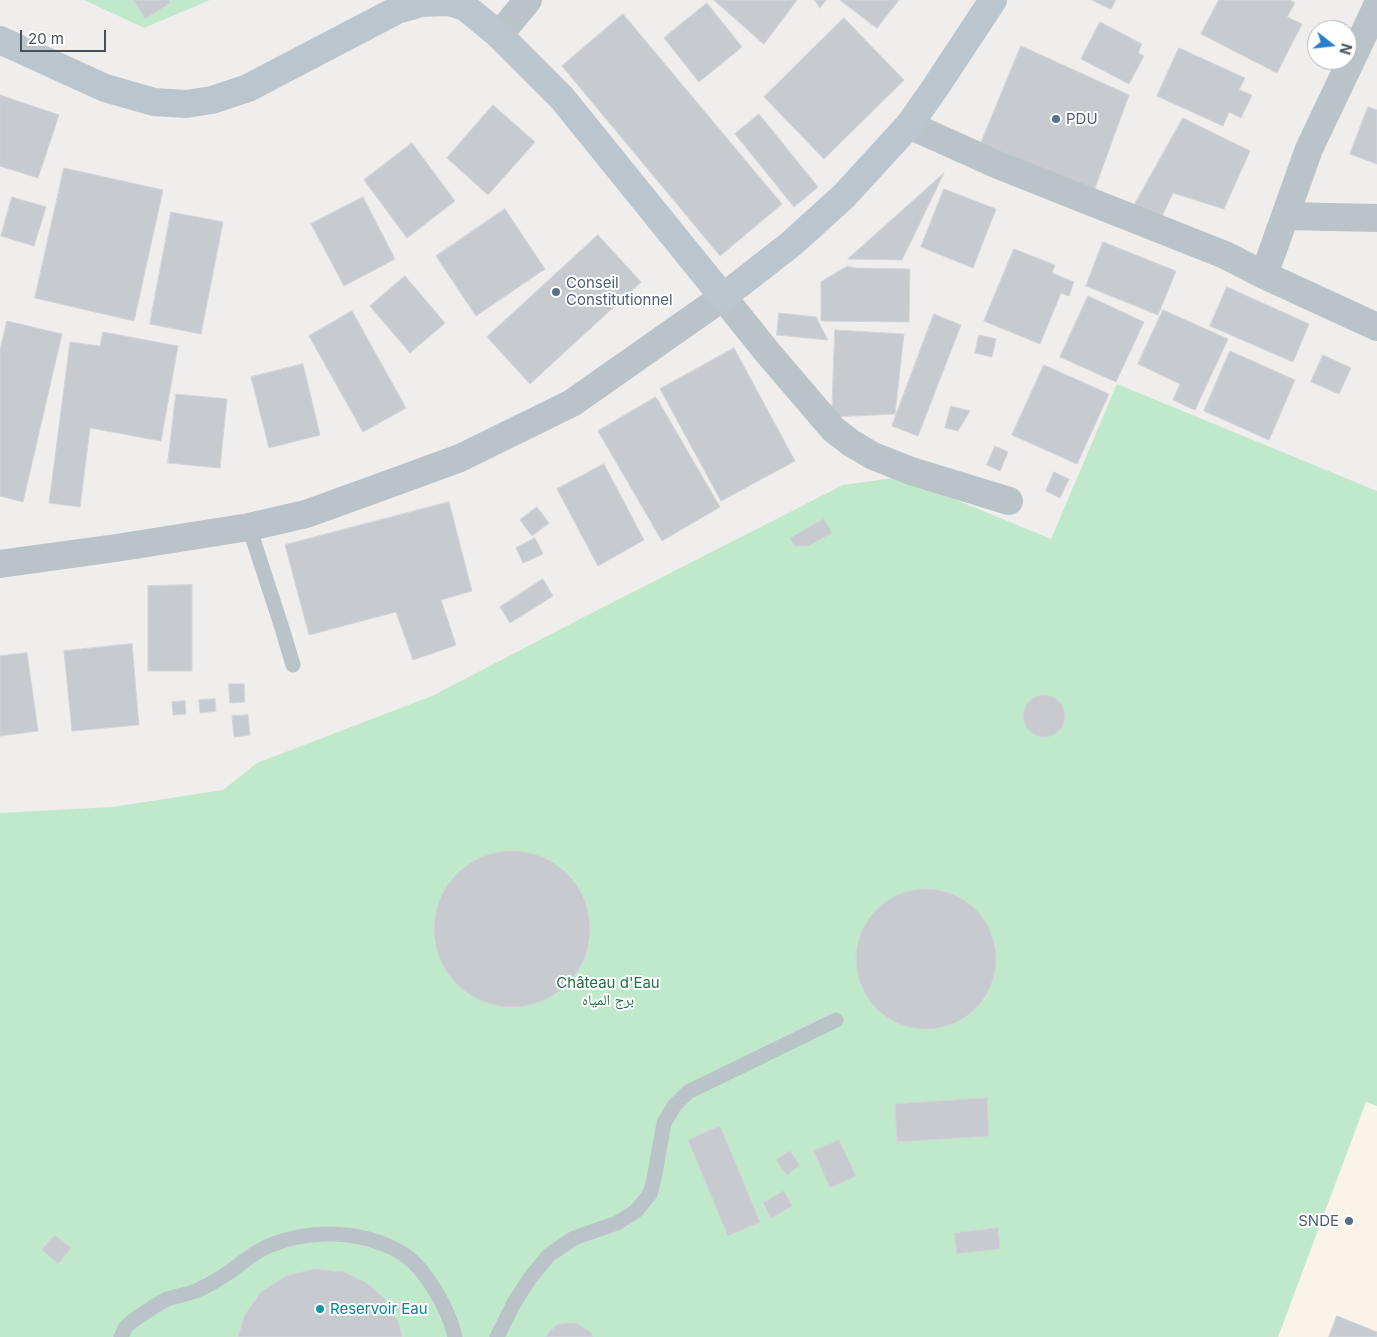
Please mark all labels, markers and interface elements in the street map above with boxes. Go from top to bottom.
scale bar [22,20,109,52]
north arrow [1307,20,1357,70]
text: 20 m [28,29,64,48]
text: N [1336,42,1356,56]
place label: PDU [1066,110,1098,128]
marker: PDU [1050,113,1062,125]
place label: Conseil Constitutionnel [566,274,673,309]
marker: Conseil Constitutionnel [550,286,562,298]
park label: Château d'Eau برج المياه [556,974,660,1009]
place label: SNDE [1298,1212,1339,1230]
marker: SNDE [1343,1215,1355,1227]
place label: Reservoir Eau [330,1300,428,1318]
marker: Reservoir Eau [314,1303,326,1315]

